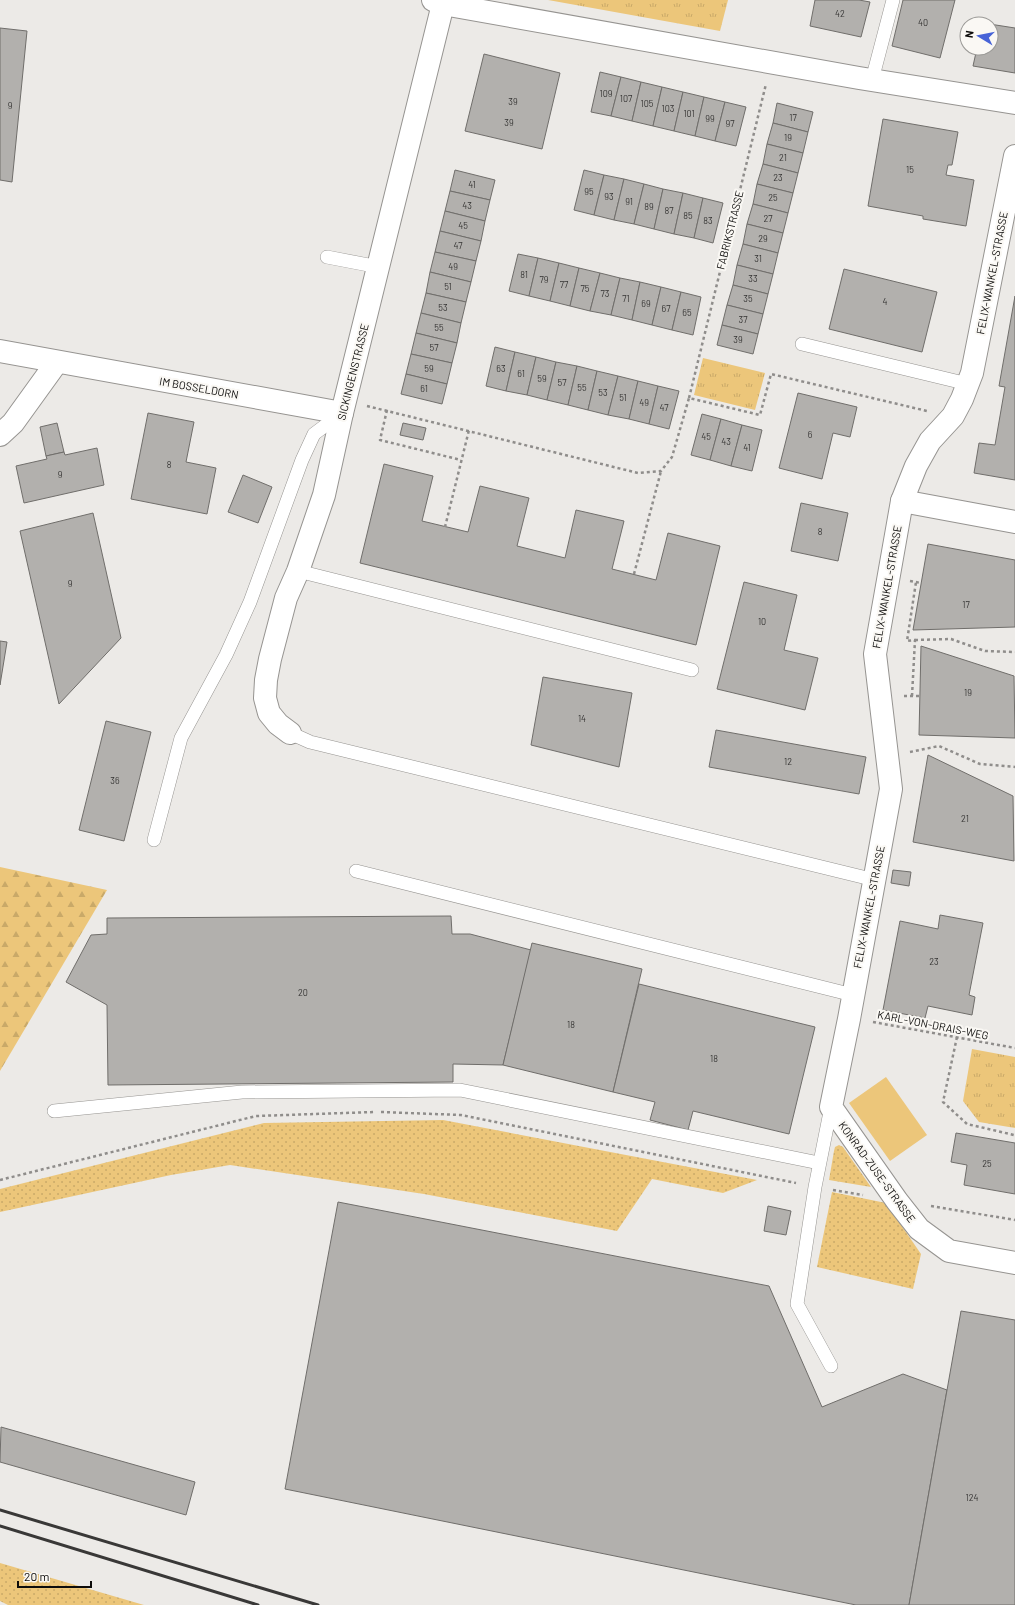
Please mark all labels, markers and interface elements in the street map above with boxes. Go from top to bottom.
house number: 42 [835,8,845,19]
north arrow [959,16,999,56]
house number: 40 [918,17,928,28]
text: N [962,29,976,39]
house number: 109 [600,88,613,99]
house number: 107 [620,93,633,104]
house number: 39 [508,96,518,107]
house number: 105 [641,98,654,109]
house number: 9 [8,100,13,111]
house number: 103 [662,103,675,114]
house number: 101 [683,108,695,119]
house number: 17 [789,112,797,123]
house number: 99 [705,113,715,124]
house number: 39 [504,117,514,128]
house number: 97 [726,118,735,129]
house number: 19 [784,132,792,143]
house number: 21 [779,152,787,163]
house number: 15 [906,164,914,175]
house number: 23 [773,172,783,183]
house number: 41 [468,179,476,190]
house number: 95 [584,186,594,197]
street label: FABRIKSTRASSE [713,189,746,271]
house number: 93 [604,191,614,202]
house number: 25 [768,192,778,203]
house number: 91 [625,196,633,207]
house number: 43 [462,200,472,211]
house number: 89 [644,201,654,212]
house number: 87 [665,205,674,216]
house number: 85 [683,210,693,221]
street label: FELIX-WANKEL-STRASSE [973,210,1010,335]
house number: 27 [763,213,773,224]
house number: 83 [703,215,713,226]
house number: 45 [458,220,468,231]
house number: 29 [758,233,768,244]
house number: 47 [454,240,463,251]
house number: 31 [754,253,762,264]
house number: 49 [448,261,458,272]
house number: 81 [520,269,528,280]
house number: 33 [748,273,758,284]
house number: 79 [540,274,549,285]
house number: 77 [560,279,569,290]
house number: 51 [444,281,452,292]
house number: 75 [581,283,590,294]
house number: 73 [601,288,610,299]
house number: 71 [622,293,630,304]
house number: 35 [743,293,753,304]
house number: 4 [883,296,888,307]
house number: 69 [641,298,651,309]
house number: 53 [438,302,448,313]
house number: 67 [662,303,671,314]
house number: 65 [682,307,692,318]
house number: 37 [739,314,748,325]
street label: SICKINGENSTRASSE [334,322,371,422]
house number: 55 [434,322,444,333]
house number: 39 [733,334,743,345]
house number: 57 [430,342,439,353]
house number: 59 [424,363,434,374]
house number: 63 [496,363,506,374]
house number: 61 [517,368,525,379]
house number: 59 [537,373,547,384]
street label: IM BOSSELDORN [158,374,240,401]
house number: 57 [558,377,567,388]
house number: 55 [577,382,587,393]
house number: 61 [420,383,428,394]
house number: 53 [598,387,608,398]
house number: 51 [619,392,627,403]
house number: 49 [639,397,649,408]
house number: 47 [660,402,669,413]
house number: 6 [808,429,813,440]
house number: 45 [701,431,711,442]
house number: 43 [721,436,731,447]
house number: 41 [743,442,751,453]
house number: 8 [167,459,172,470]
house number: 9 [58,469,63,480]
street label: FELIX-WANKEL-STRASSE [869,524,904,649]
house number: 8 [818,526,823,537]
house number: 9 [68,578,73,589]
house number: 17 [962,599,970,610]
house number: 10 [758,616,766,627]
house number: 19 [964,687,972,698]
house number: 14 [578,713,586,724]
house number: 12 [784,756,792,767]
house number: 36 [110,775,120,786]
house number: 21 [961,813,969,824]
street label: FELIX-WANKEL-STRASSE [850,844,887,969]
house number: 23 [929,956,939,967]
house number: 20 [298,987,308,998]
street label: KARL-VON-DRAIS-WEG [876,1007,990,1042]
house number: 18 [567,1019,575,1030]
house number: 18 [710,1053,718,1064]
street label: KONRAD-ZUSE-STRASSE [836,1119,919,1225]
house number: 25 [982,1158,992,1169]
house number: 124 [966,1492,979,1503]
scale bar [18,1563,91,1589]
text: 20 m [24,1569,50,1583]

